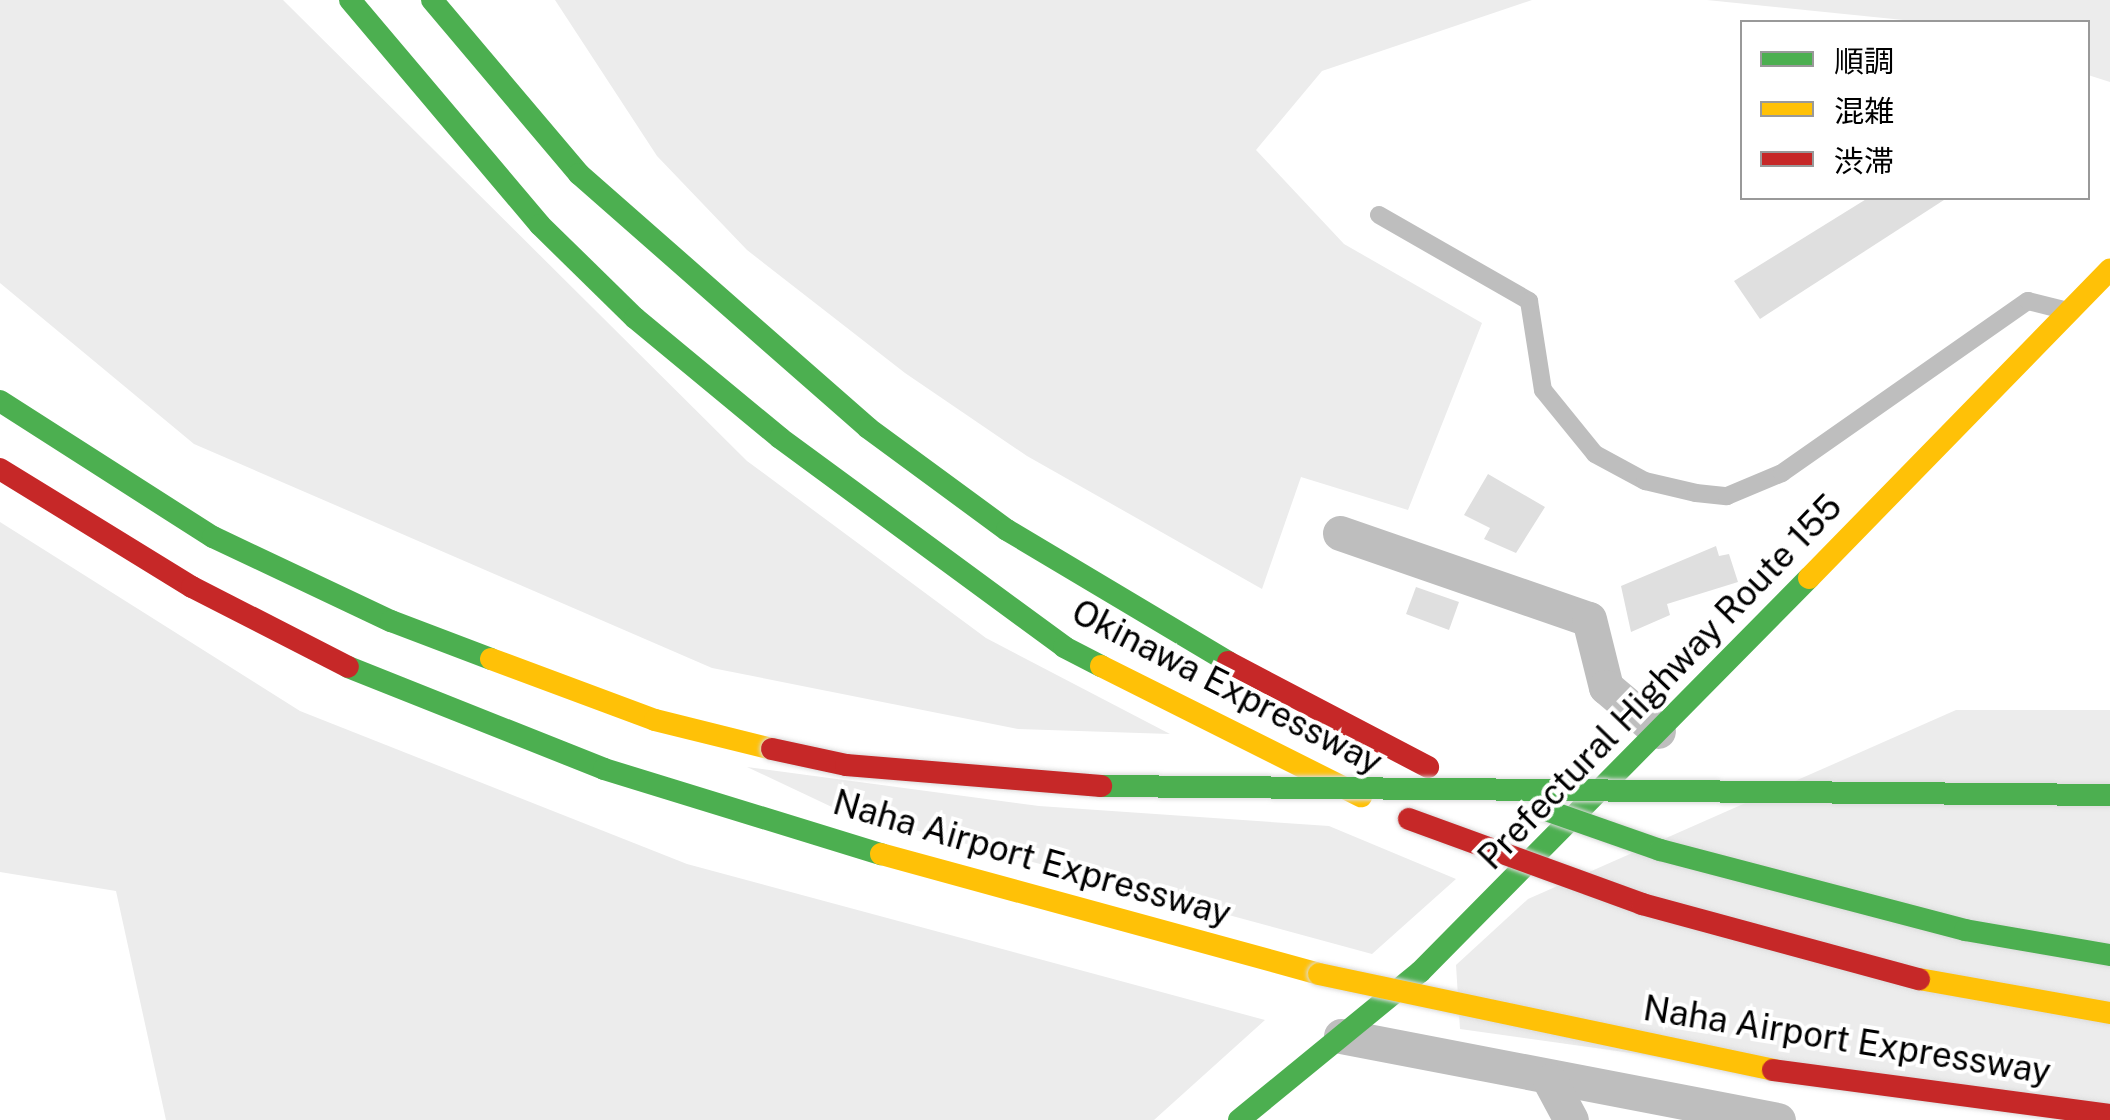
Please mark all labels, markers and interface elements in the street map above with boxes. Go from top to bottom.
legend [1740,20,2090,200]
text: 順調 [1834,43,1894,79]
text: 混雑 [1834,93,1894,129]
text: 渋滞 [1834,143,1894,179]
street label: Prefectural Highway Route 155 [1469,486,1851,878]
street label: Okinawa Expressway [1065,591,1389,783]
street label: Naha Airport Expressway [828,781,1236,935]
street label: Naha Airport Expressway [1640,987,2054,1093]

